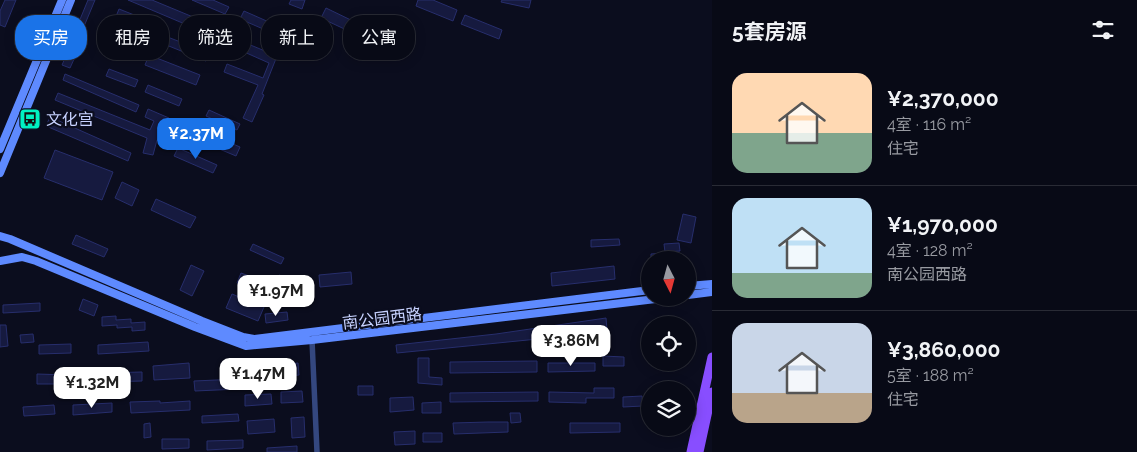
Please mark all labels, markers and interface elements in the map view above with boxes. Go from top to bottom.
chip: 买房 [15,15,87,60]
chip: 租房 [97,15,169,60]
chip: 筛选 [179,15,251,60]
chip: 新上 [261,15,333,60]
chip: 公寓 [343,15,415,60]
icon: filters [1089,16,1117,44]
text: 5套房源 [732,19,807,44]
text: ¥2,370,000 [887,86,999,111]
icon: home [772,93,832,153]
bus stop icon: 文化宫 [18,107,42,131]
place label: 文化宫 [46,110,94,129]
text: 4室 · 116 m² [887,115,971,134]
pin: ¥2.37M [155,118,237,160]
text: ¥2.37M [168,124,224,143]
text: 住宅 [887,139,919,158]
text: ¥1,970,000 [887,212,998,237]
icon: home [772,218,832,278]
text: 4室 · 128 m² [887,241,973,260]
north arrow [641,251,696,306]
map controls [641,251,696,436]
text: 南公园西路 [887,265,967,284]
pin: ¥1.97M [235,274,317,317]
text: ¥1.97M [248,281,304,300]
street label: 南公园西路 [341,304,423,333]
button: locate [641,316,696,371]
pin: ¥3.86M [530,324,612,367]
text: ¥3.86M [542,331,600,350]
text: ¥3,860,000 [887,337,1000,362]
icon: home [772,343,832,403]
pin: ¥1.47M [217,358,299,400]
text: ¥1.47M [231,364,285,383]
pin: ¥1.32M [51,366,133,409]
text: 5室 · 188 m² [887,366,974,385]
text: ¥1.32M [65,373,119,392]
button: layers [641,381,696,436]
text: 住宅 [887,390,919,409]

